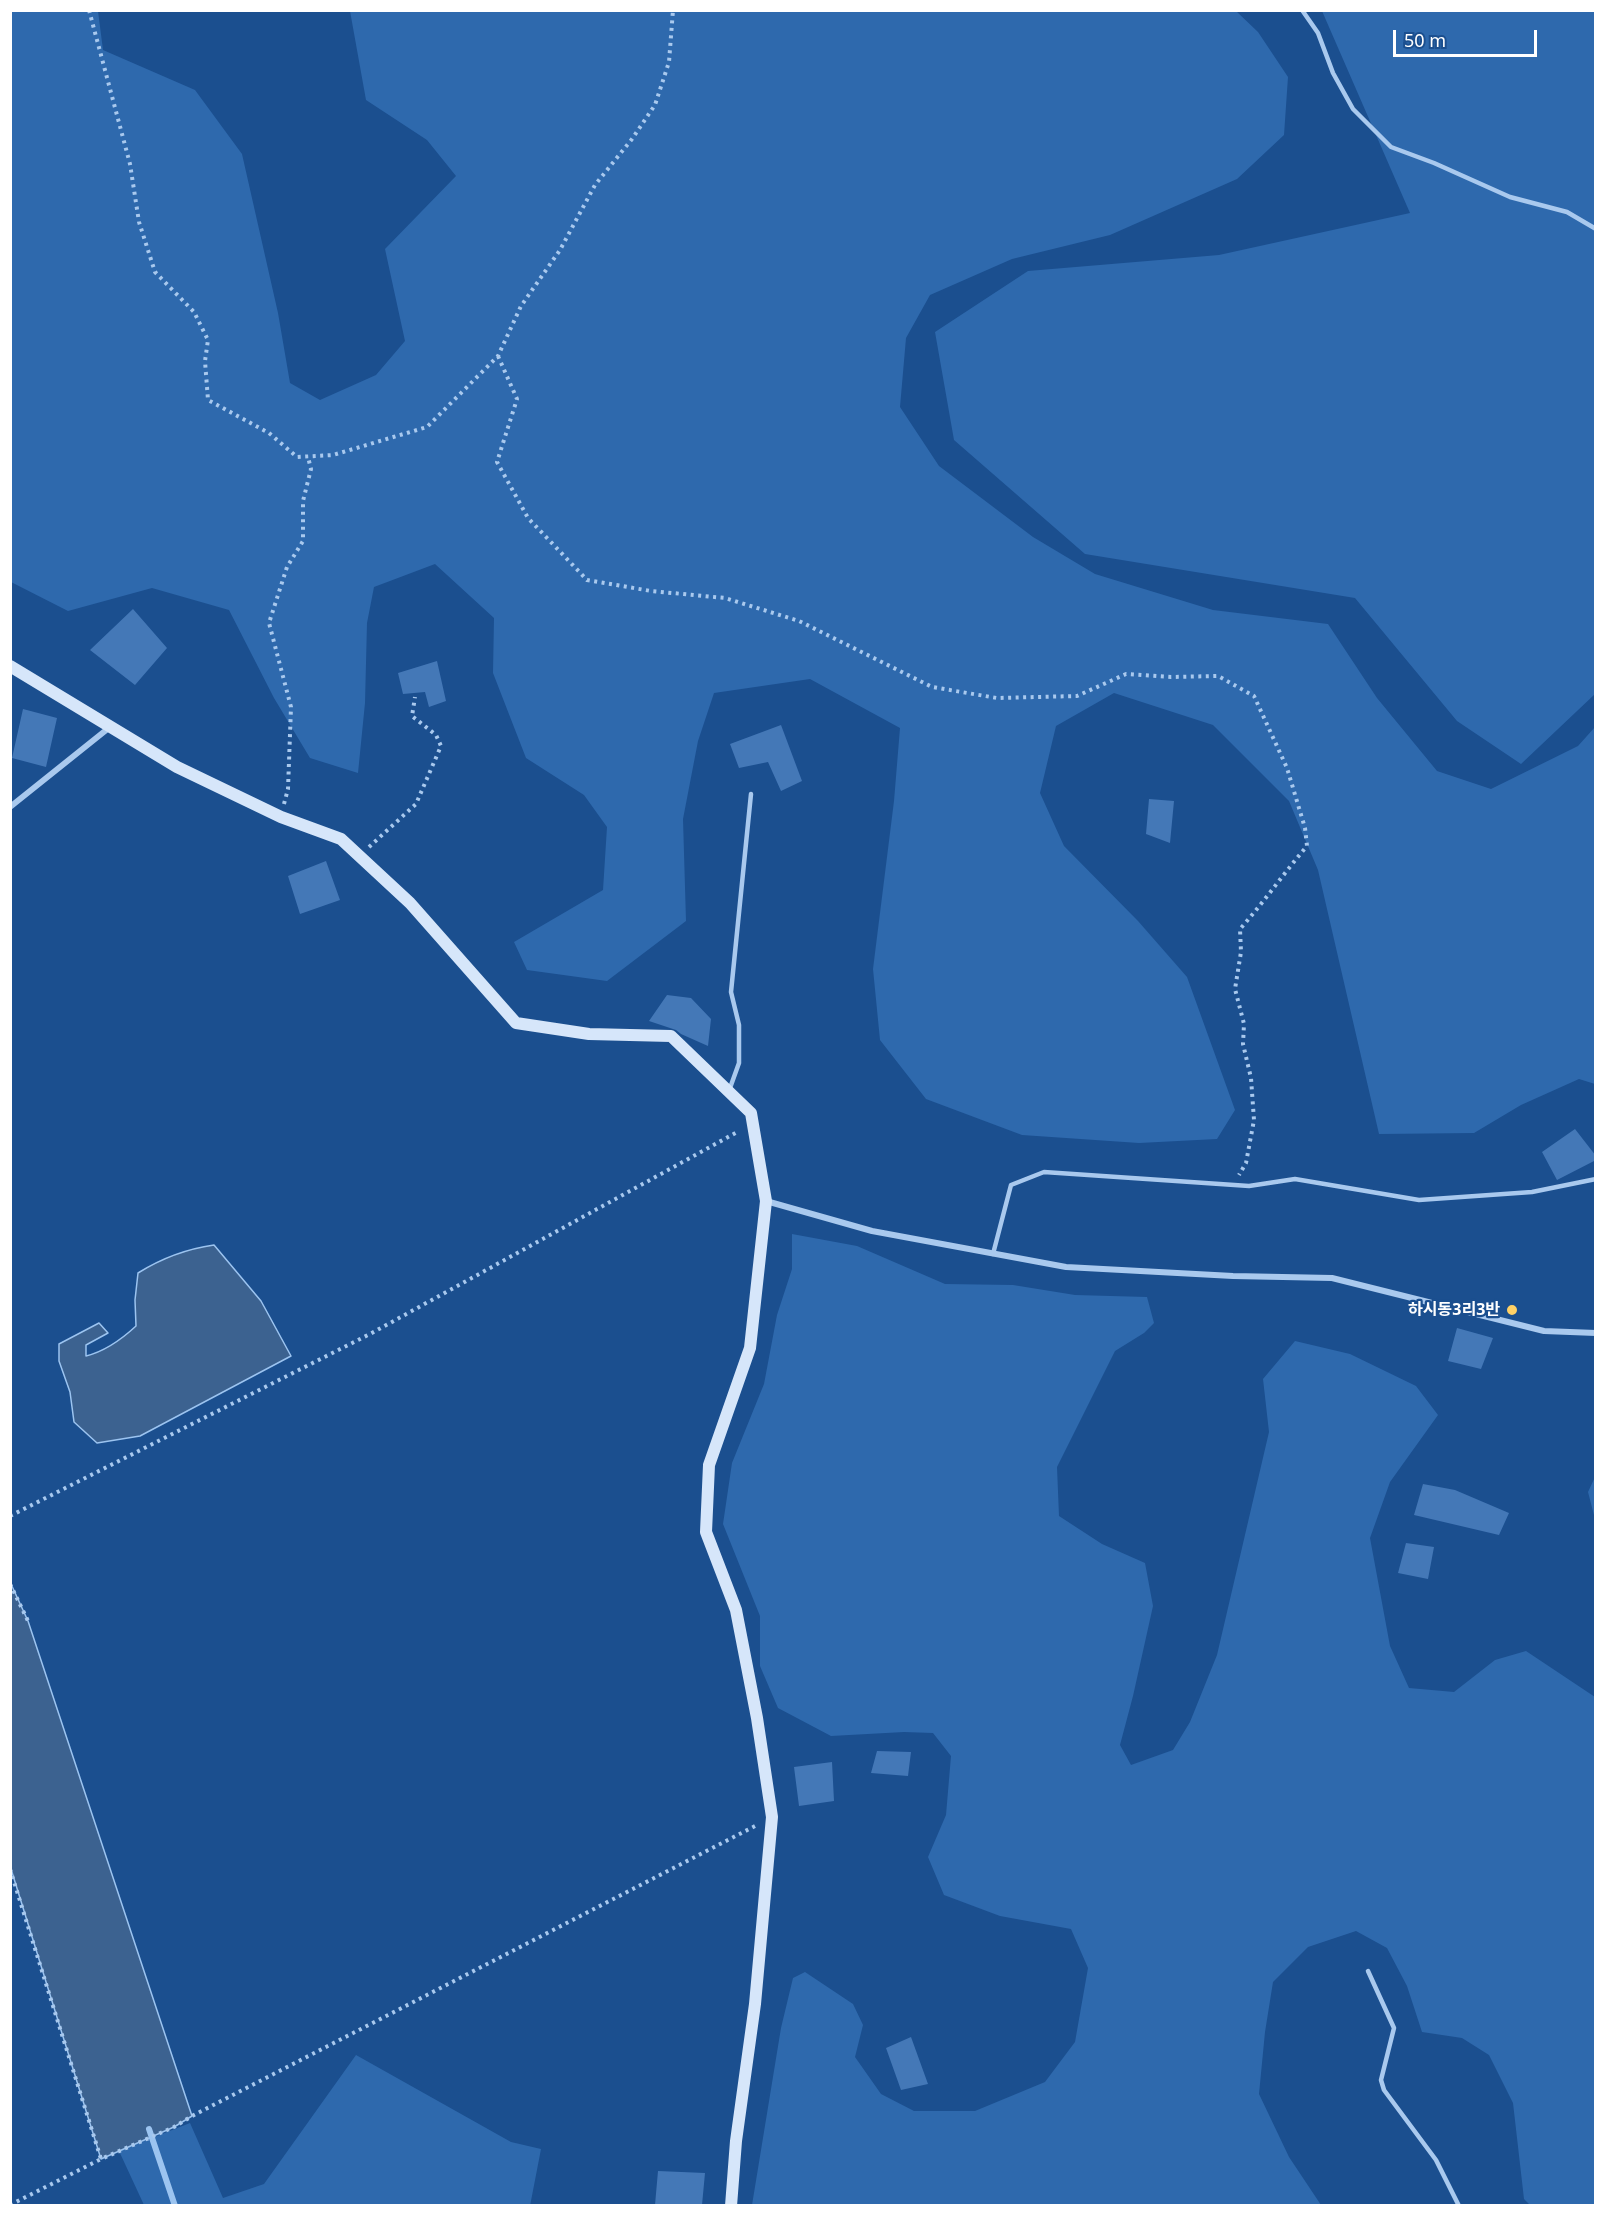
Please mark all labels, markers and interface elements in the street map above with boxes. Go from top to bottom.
scale bar [1396,18,1540,56]
text: 50 m [1404,28,1446,52]
place label: 하시동3리3반 [1408,1300,1500,1320]
marker: 하시동3리3반 [1505,1303,1519,1317]

